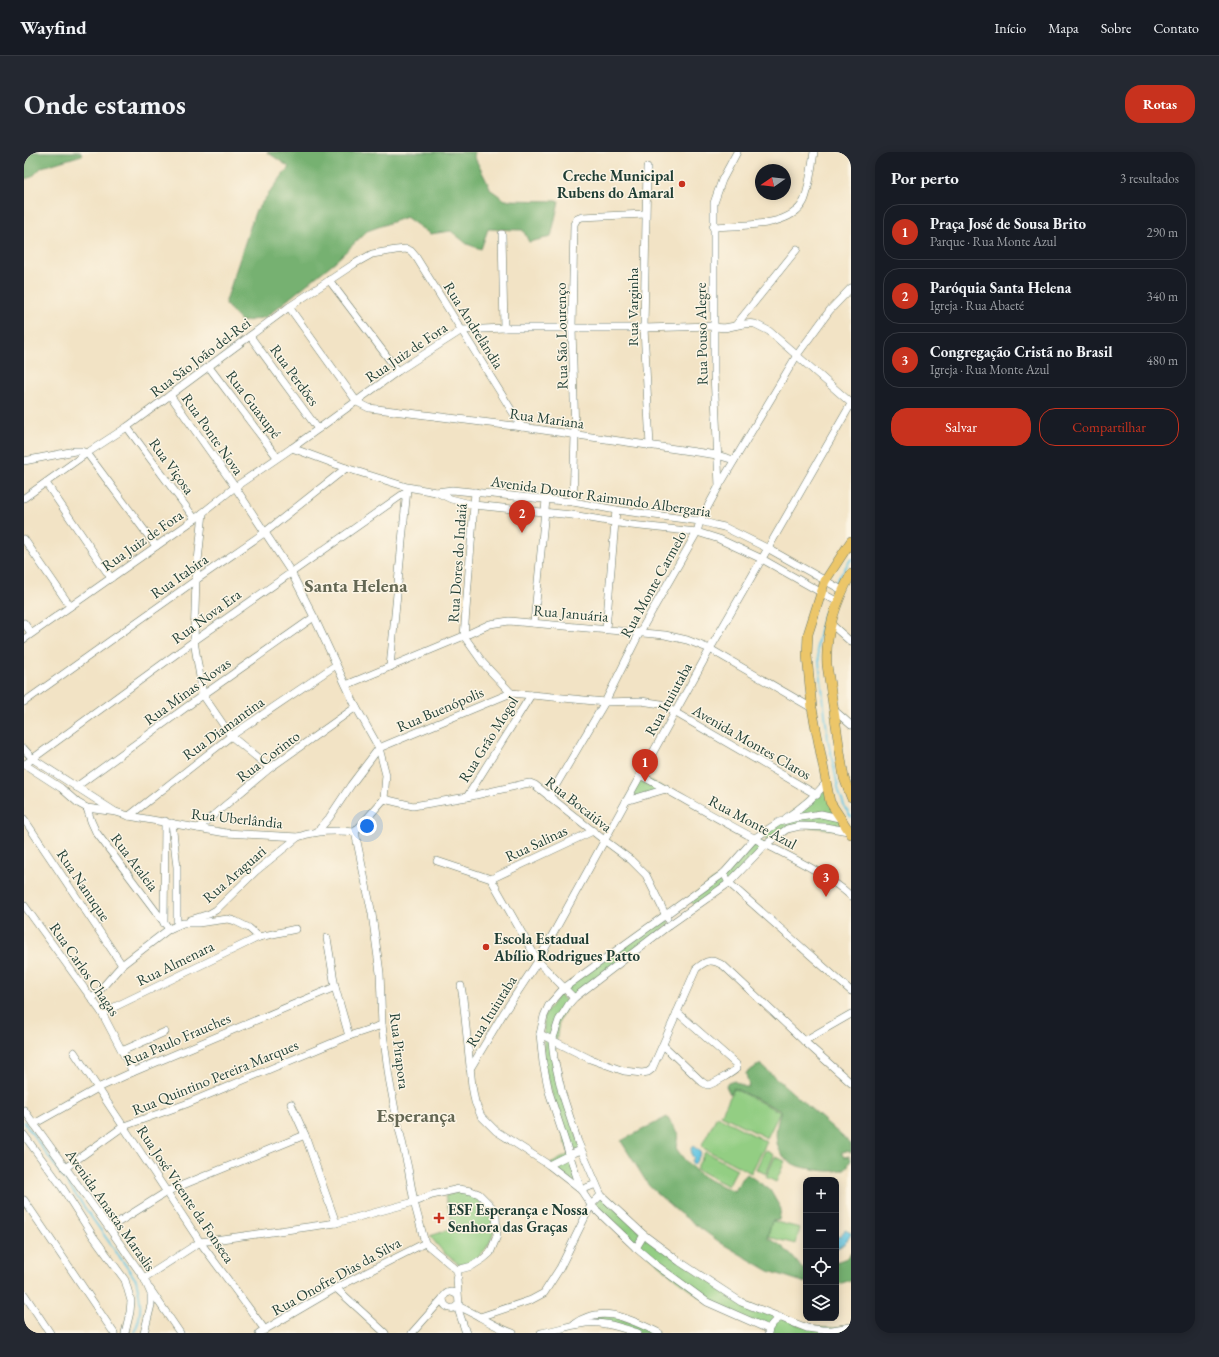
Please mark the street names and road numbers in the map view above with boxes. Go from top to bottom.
street label: Rua Varginha [623,267,642,347]
street label: Rua Andrelândia [440,278,508,372]
street label: Rua São Lourenço [551,282,571,390]
street label: Rua Pouso Alegre [691,282,711,386]
street label: Rua São João del-Rei [146,313,254,401]
street label: Rua Juiz de Fora [361,318,451,386]
street label: Rua Perdões [266,340,324,410]
street label: Rua Guaxupé [222,366,286,442]
street label: Rua Ponte Nova [178,389,248,479]
street label: Rua Mariana [508,403,586,433]
street label: Rua Viçosa [145,434,199,498]
street label: Avenida Doutor Raimundo Albergaria [489,471,712,521]
street label: Rua Dores do Indaiá [443,503,471,623]
street label: Rua Juiz de Fora [98,505,186,575]
street label: Rua Monte Carmelo [616,527,690,641]
street label: Rua Itabira [147,549,211,603]
street label: Rua Nova Era [167,584,245,648]
street label: Rua Januária [533,600,609,626]
street label: Rua Minas Novas [140,653,234,729]
street label: Rua Ituiutaba [640,659,696,739]
street label: Rua Buenópolis [394,682,486,736]
street label: Rua Diamantina [178,692,268,764]
street label: Rua Grão Mogol [454,692,522,786]
street label: Avenida Montes Claros [688,700,815,784]
street label: Rua Corinto [233,726,303,786]
street label: Rua Bocaiúva [542,772,616,836]
street label: Rua Monte Azul [706,791,801,853]
street label: Rua Uberlândia [190,804,284,832]
street label: Rua Salinas [502,820,570,866]
street label: Rua Ataleia [107,829,163,895]
street label: Rua Araguari [198,841,270,907]
street label: Rua Nanuque [53,845,115,925]
street label: Rua Carlos Chagas [46,919,124,1020]
street label: Rua Almenara [133,936,217,990]
street label: Rua Ituiutaba [461,972,521,1050]
street label: Rua Paulo Frauches [121,1008,233,1070]
street label: Rua Pirapora [386,1012,414,1090]
street label: Rua Quintino Pereira Marques [129,1035,301,1119]
street label: Rua José Vicente da Fonseca [133,1122,239,1266]
street label: Avenida Anastas Maraslis [61,1145,160,1275]
street label: Rua Onofre Dias da Silva [268,1233,404,1319]

